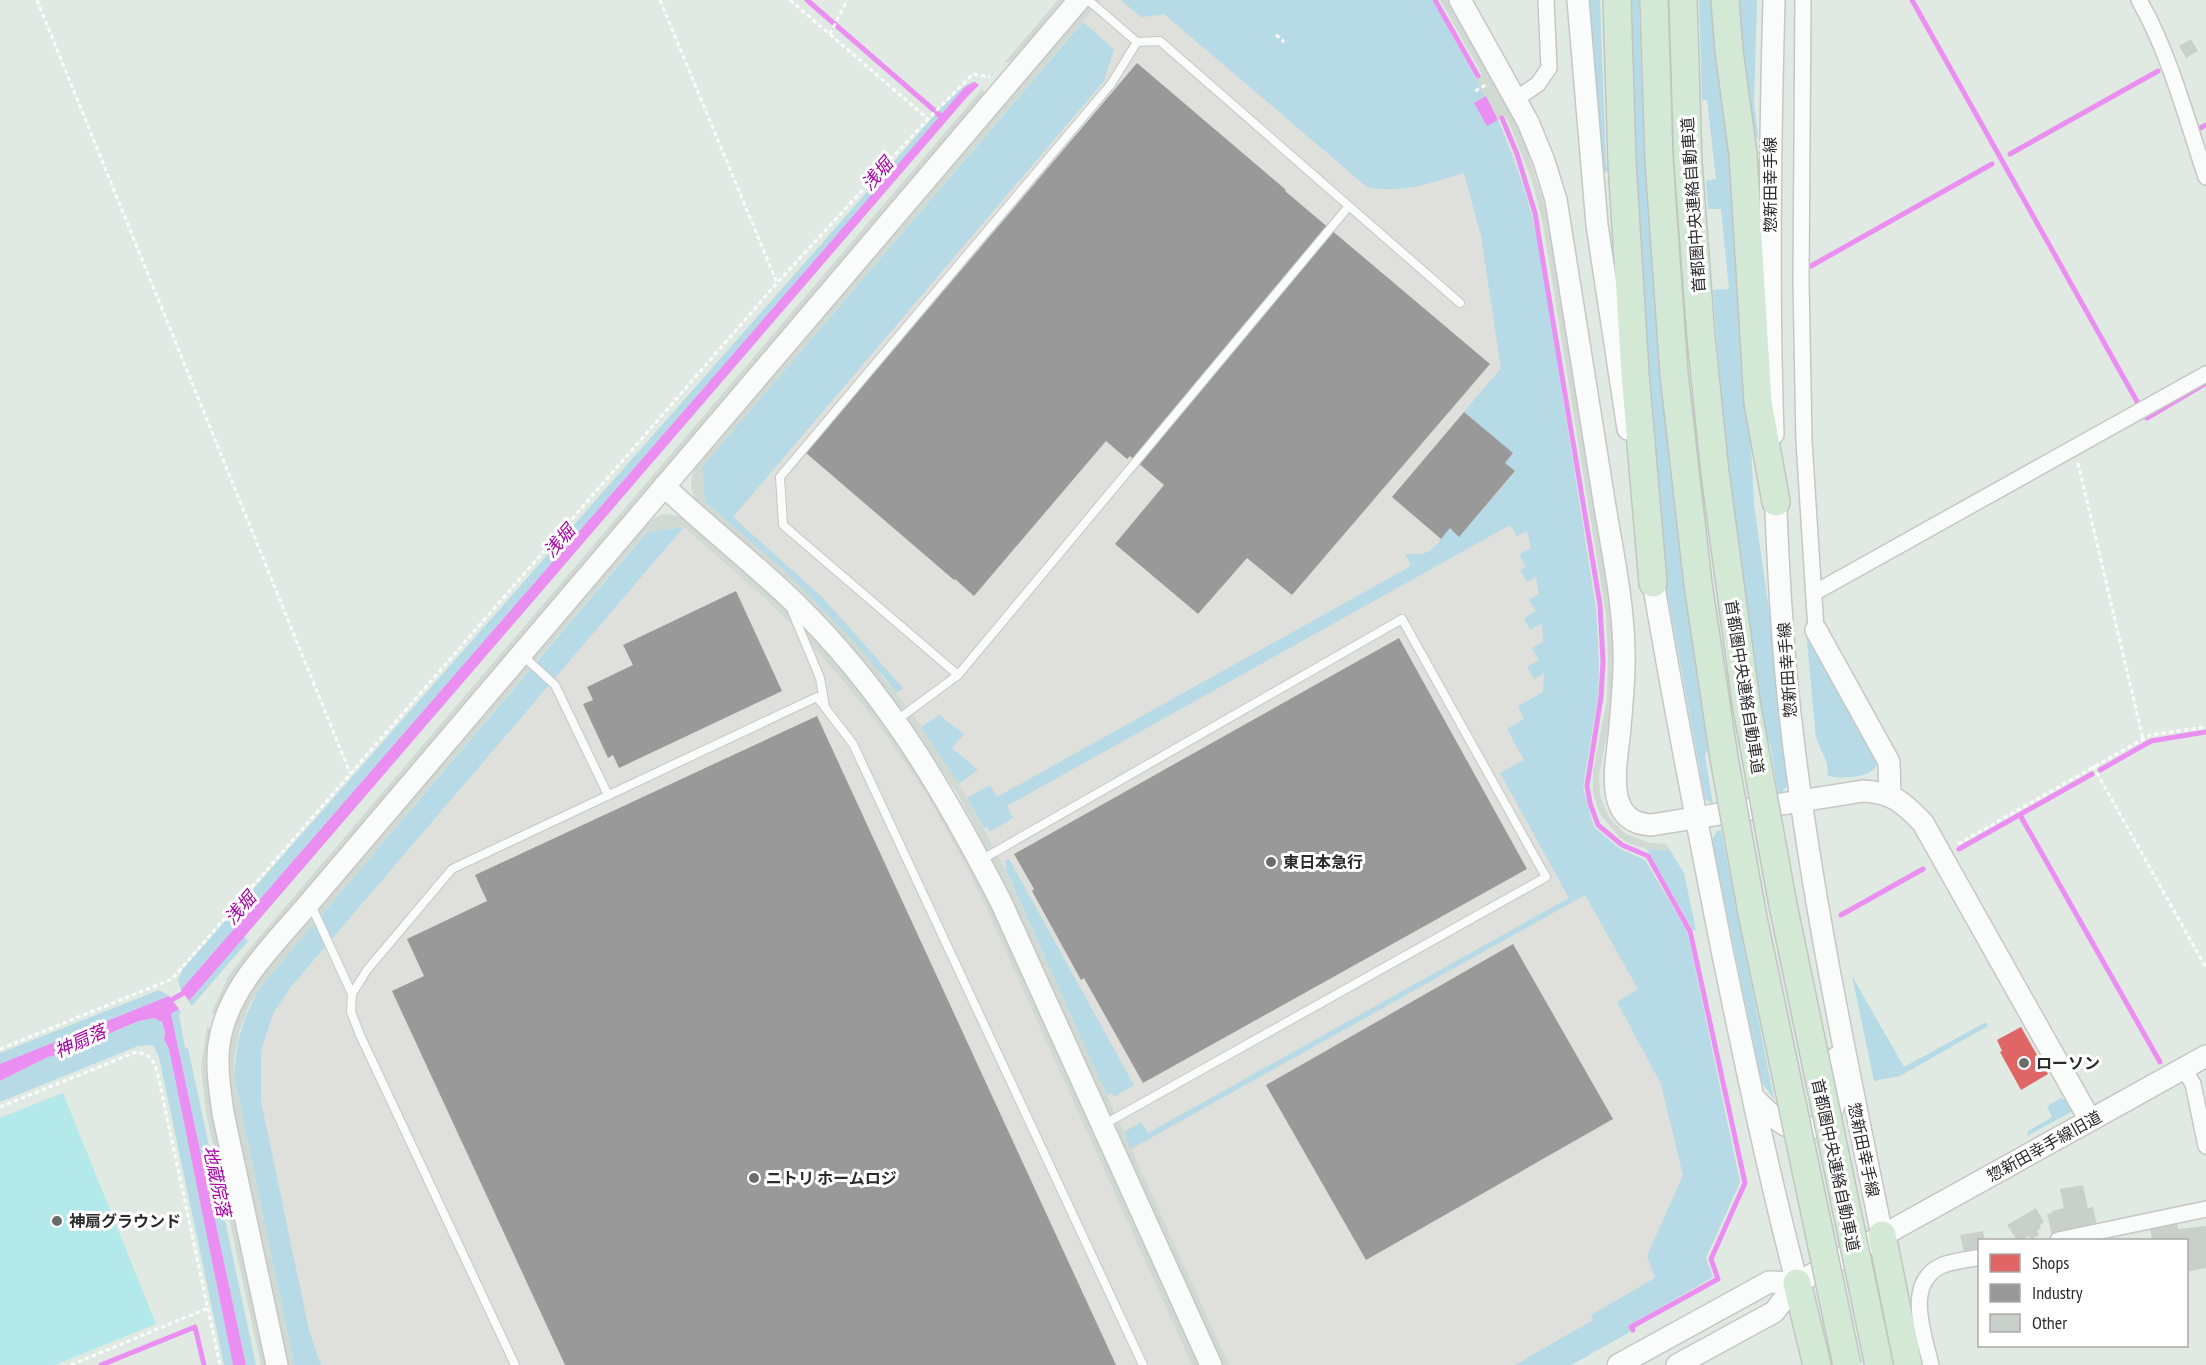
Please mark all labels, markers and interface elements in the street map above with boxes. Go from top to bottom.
street label: 首都圏中央連絡自動車道 [1677,117,1709,293]
street label: 惣新田幸手線 [1760,137,1780,233]
water label: 浅堀 [857,151,899,195]
water label: 浅堀 [539,518,581,562]
street label: 首都圏中央連絡自動車道 [1721,599,1769,775]
street label: 惣新田幸手線 [1774,621,1800,719]
place label: 東日本急行 [1283,852,1363,872]
marker: 東日本急行 [1264,855,1278,869]
water label: 浅堀 [220,885,262,929]
water label: 神扇落 [51,1018,112,1062]
place label: ローソン [2036,1053,2100,1073]
marker: ローソン [2017,1056,2031,1070]
street label: 首都圏中央連絡自動車道 [1808,1077,1864,1253]
street label: 惣新田幸手線 [1844,1101,1884,1199]
street label: 惣新田幸手線旧道 [1983,1106,2105,1186]
water label: 地蔵院落 [198,1143,236,1222]
place label: ニトリ ホームロジ [766,1168,897,1188]
marker: ニトリ ホームロジ [747,1171,761,1185]
place label: 神扇グラウンド [69,1211,181,1231]
marker: 神扇グラウンド [50,1214,64,1228]
legend [1978,1239,2188,1347]
text: Shops [2032,1251,2069,1274]
text: Industry [2032,1281,2083,1304]
text: Other [2032,1311,2067,1334]

